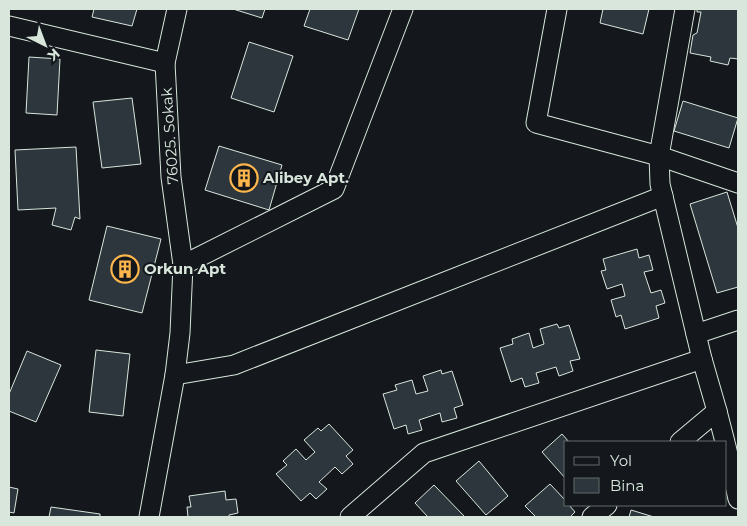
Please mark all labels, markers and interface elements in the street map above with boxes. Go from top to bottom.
north arrow [20,20,70,70]
text: K [43,45,64,65]
street label: 76025. Sokak [157,87,182,185]
building icon: Alibey Apt. [229,163,259,193]
place label: Alibey Apt. [262,168,349,187]
building icon: Orkun Apt [110,254,140,284]
place label: Orkun Apt [144,259,226,278]
legend [564,441,727,506]
text: Yol [610,451,632,470]
text: Bina [610,476,644,495]

